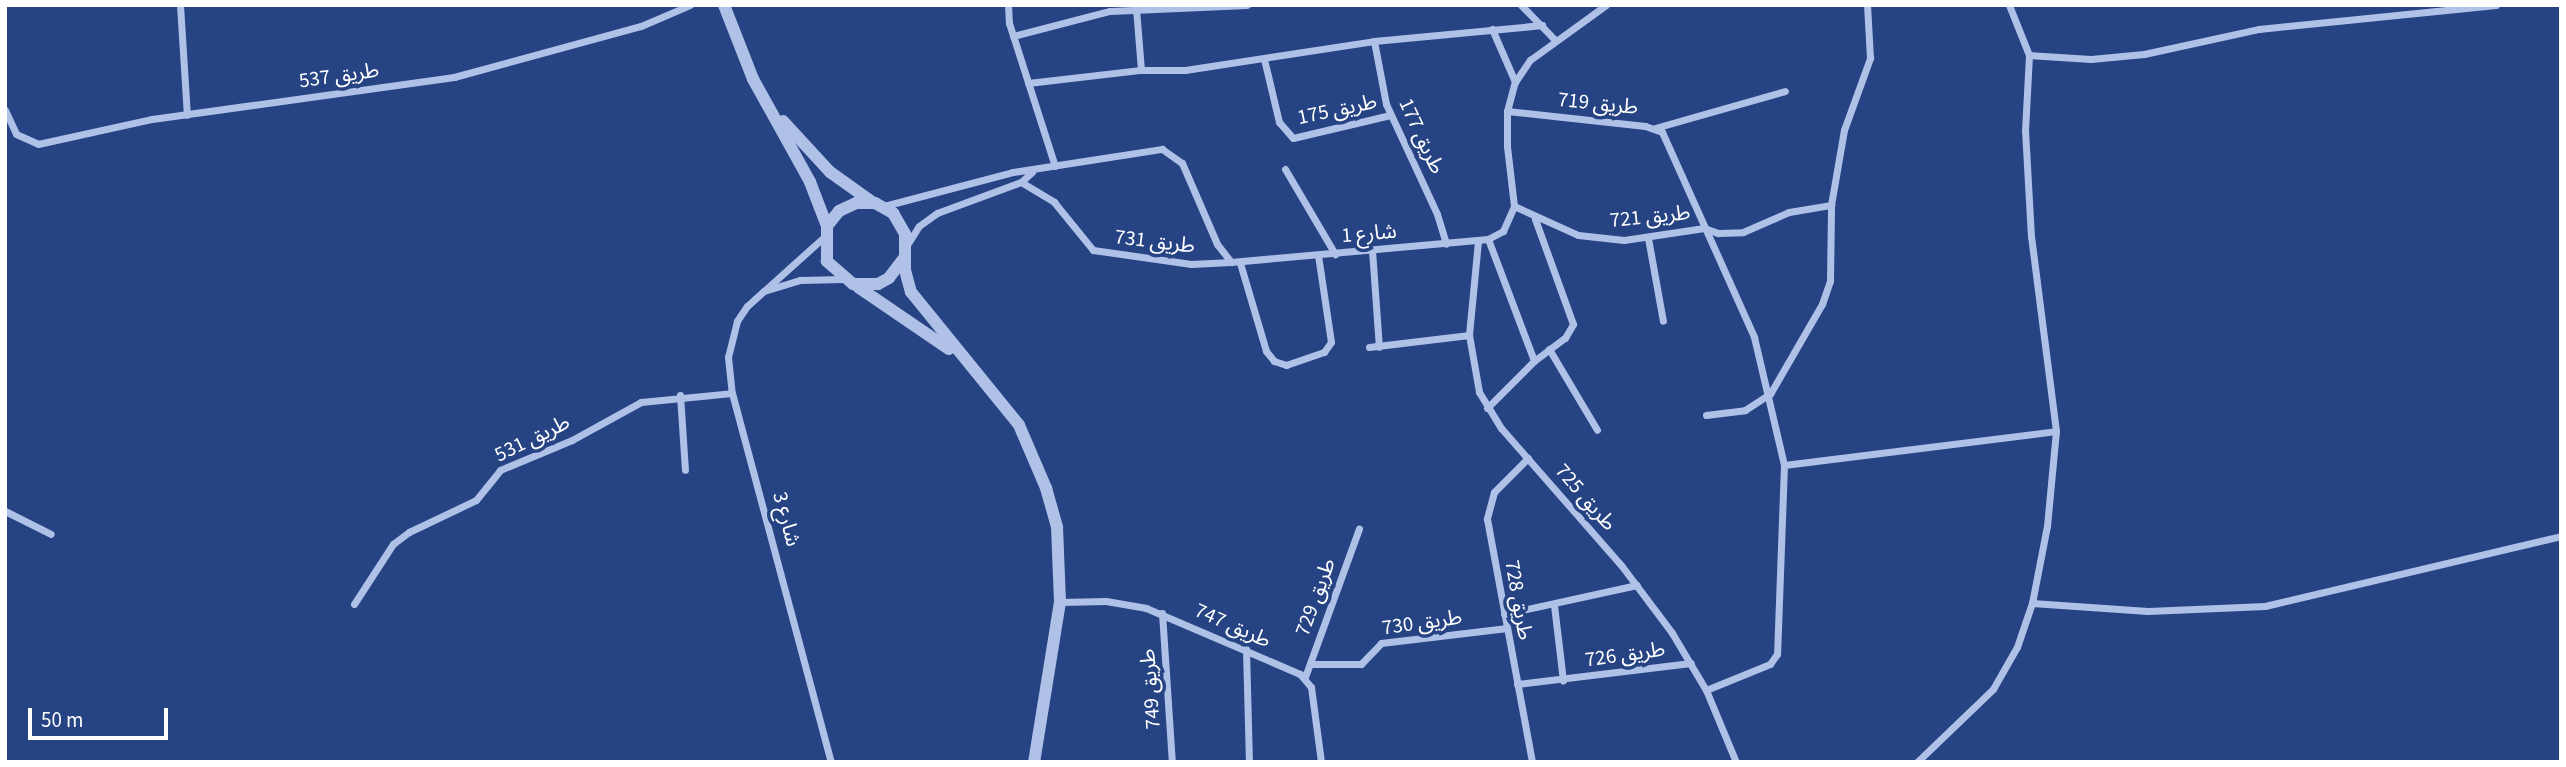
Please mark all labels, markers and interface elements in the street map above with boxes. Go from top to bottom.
street label: طريق 537 [297,57,381,93]
street label: طريق 719 [1557,86,1639,120]
street label: طريق 175 [1295,88,1379,130]
street label: طريق 177 [1394,94,1450,178]
street label: طريق 721 [1609,199,1691,233]
street label: شارع 1 [1340,218,1398,248]
street label: طريق 731 [1113,224,1197,258]
street label: طريق 531 [490,409,574,467]
street label: طريق 725 [1550,458,1622,536]
street label: شارع 3 [768,489,806,549]
street label: طريق 729 [1289,555,1341,639]
street label: طريق 728 [1500,558,1538,642]
street label: طريق 747 [1191,597,1275,653]
street label: طريق 730 [1380,604,1464,640]
street label: طريق 726 [1583,636,1667,672]
street label: طريق 749 [1135,648,1165,730]
scale bar [32,694,172,738]
text: 50 m [41,705,83,735]

